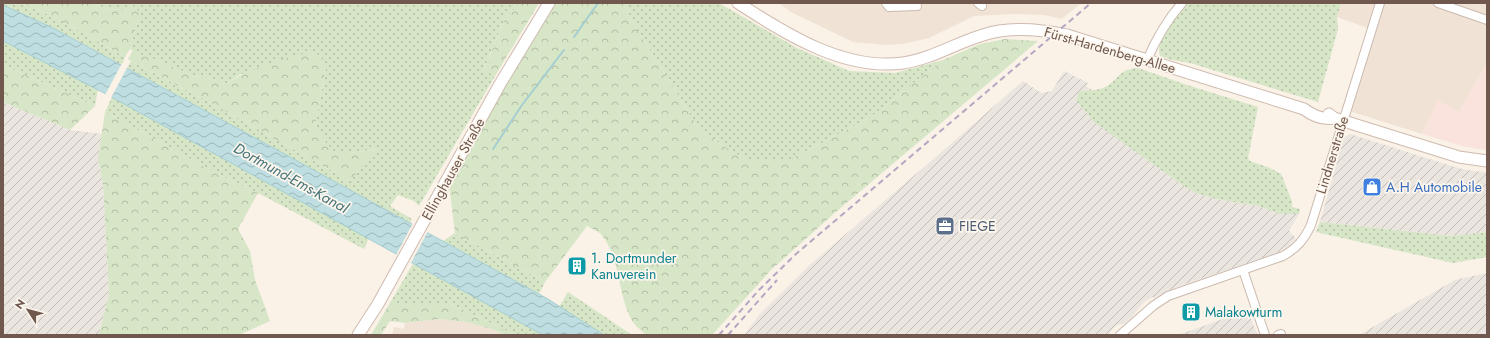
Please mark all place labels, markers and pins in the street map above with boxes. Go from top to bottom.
shop icon: A.H Automobile [1361,176,1383,198]
place label: A.H Automobile [1386,177,1482,197]
office icon: FIEGE [934,215,956,237]
place label: FIEGE [959,216,996,236]
place label: 1. Dortmunder Kanuverein [591,248,677,284]
building icon: 1. Dortmunder Kanuverein [566,255,588,277]
building icon: Malakowturm [1180,301,1202,323]
place label: Malakowturm [1205,302,1282,322]

